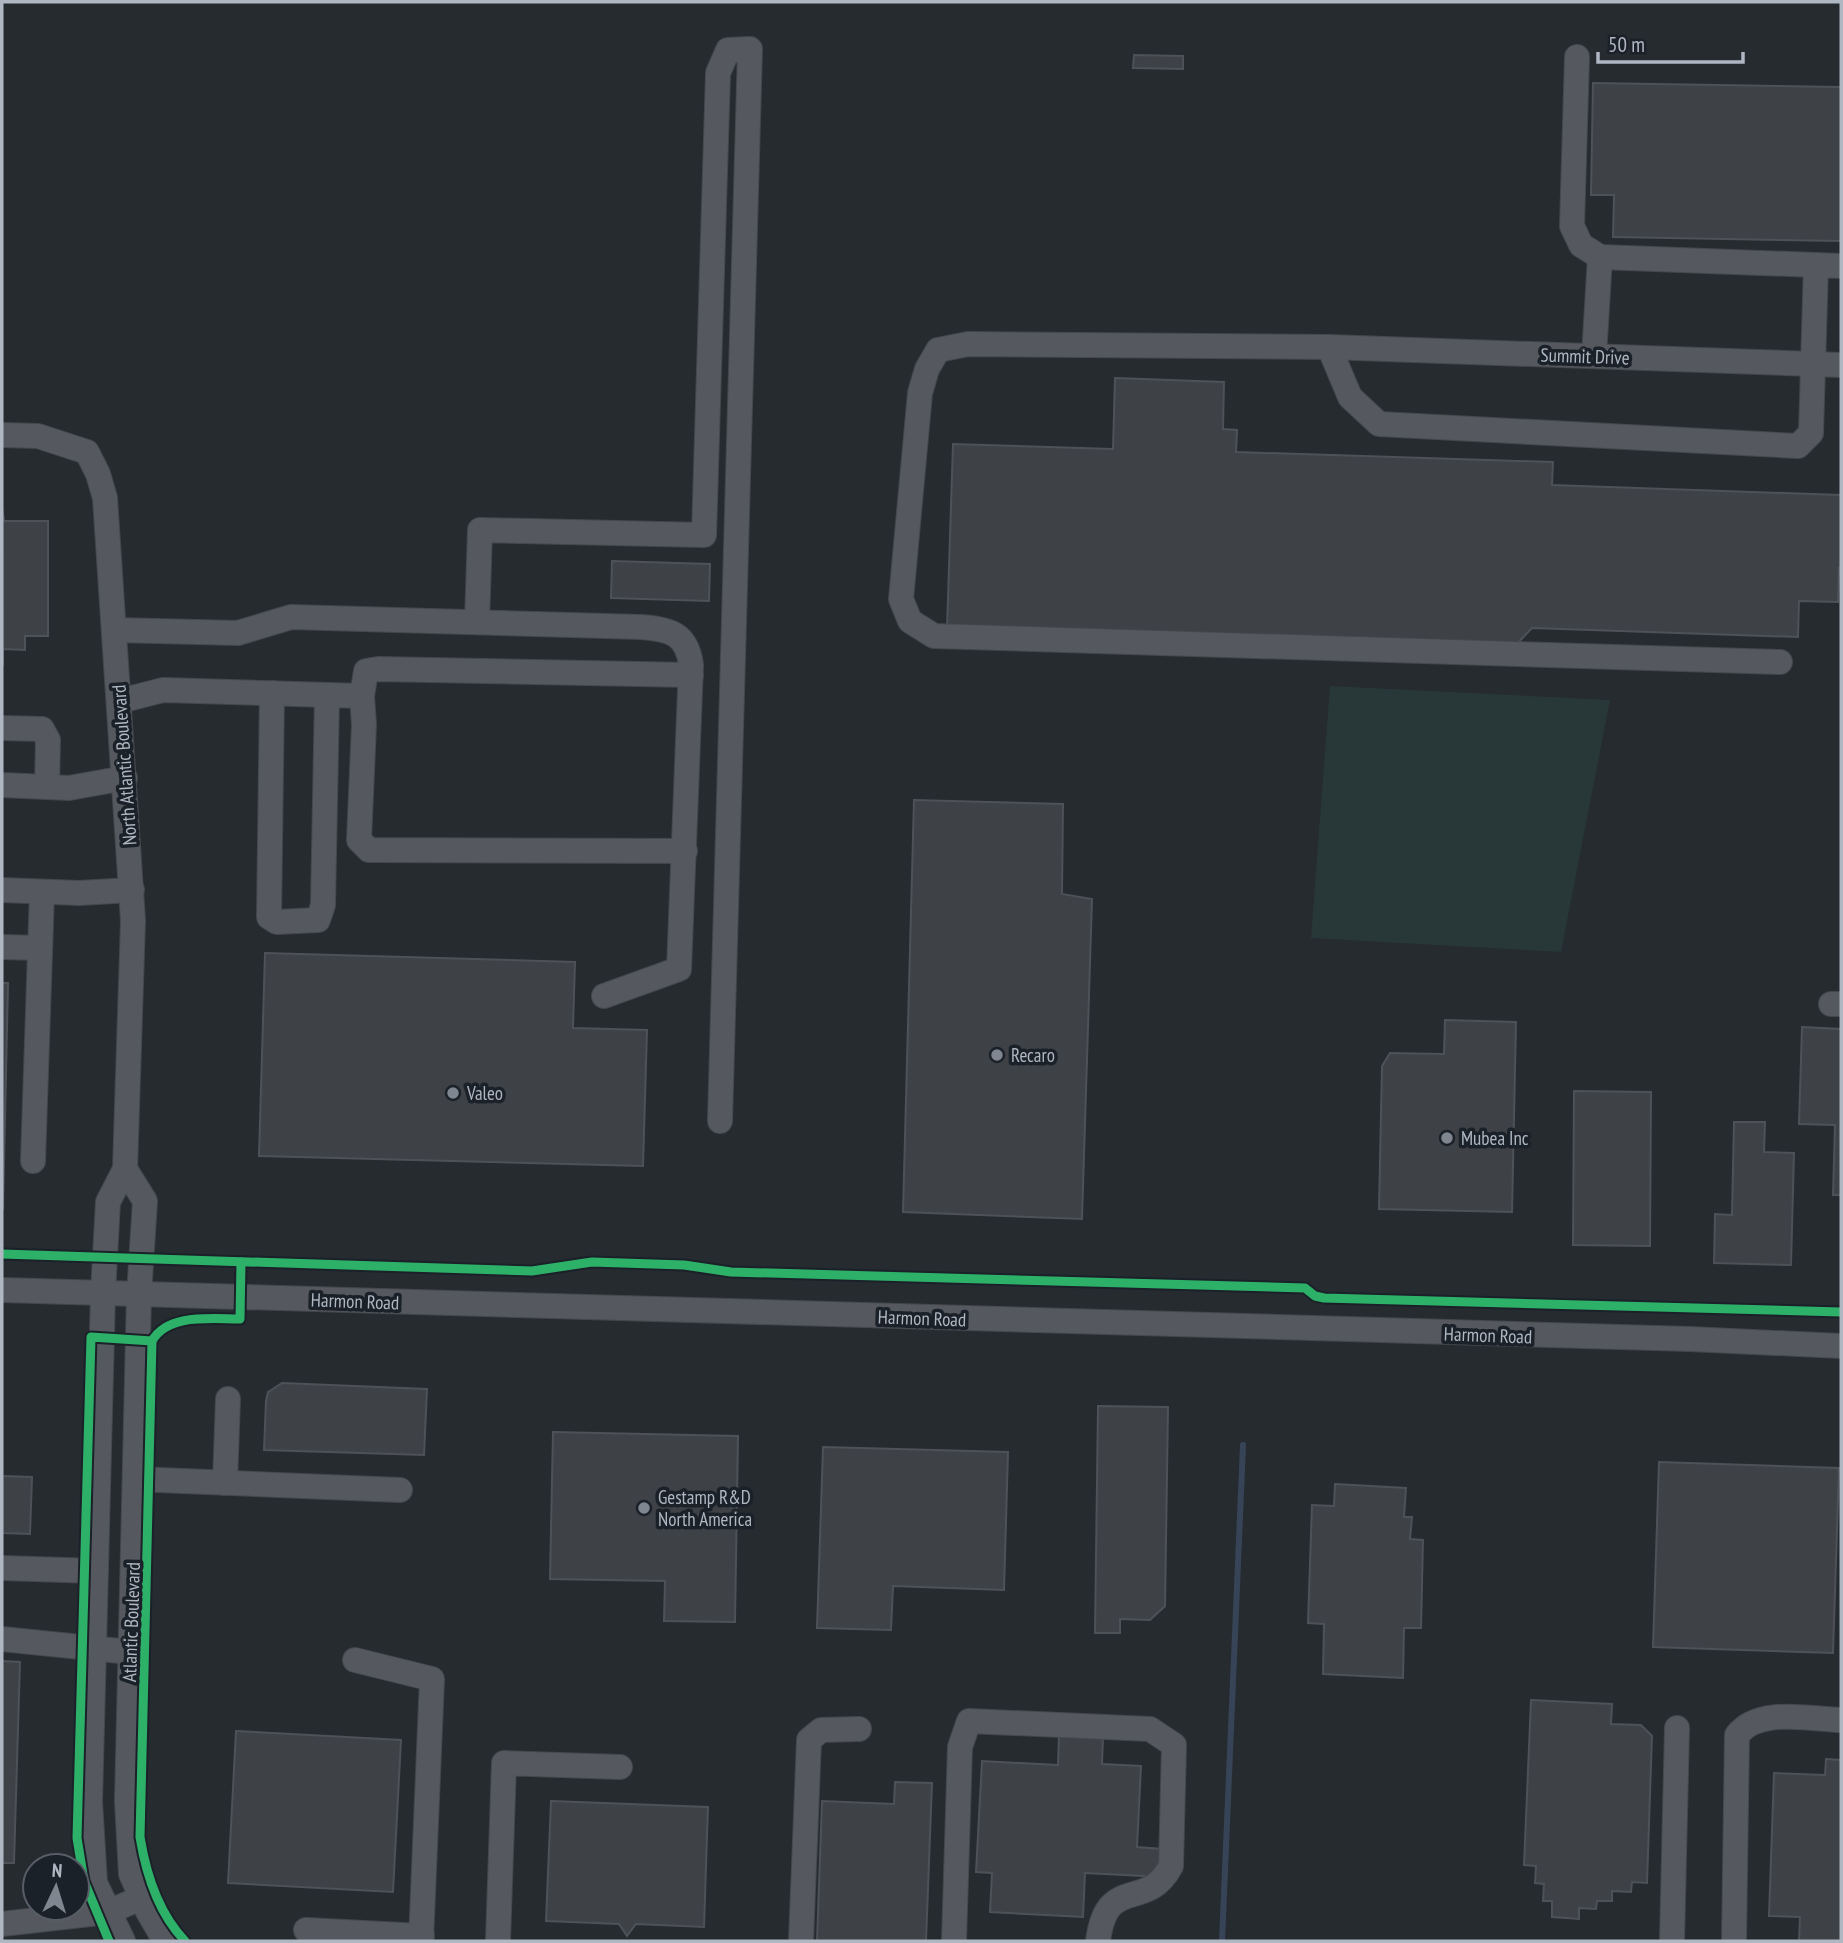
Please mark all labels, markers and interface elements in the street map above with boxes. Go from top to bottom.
scale bar [1598,21,1743,65]
text: 50 m [1608,31,1645,58]
street label: Summit Drive [1540,342,1630,370]
street label: North Atlantic Boulevard [106,684,142,846]
place label: Recaro [1011,1043,1055,1067]
marker: Recaro [989,1047,1005,1063]
place label: Valeo [466,1081,503,1105]
marker: Valeo [445,1085,461,1101]
place label: Mubea Inc [1461,1126,1529,1150]
marker: Mubea Inc [1439,1130,1455,1146]
street label: Harmon Road [310,1287,400,1315]
street label: Harmon Road [877,1304,967,1332]
street label: Harmon Road [1443,1321,1533,1349]
place label: Gestamp R&D North America [658,1485,752,1531]
marker: Gestamp R&D North America [636,1500,652,1516]
street label: Atlantic Boulevard [117,1562,145,1682]
north arrow [21,1852,91,1922]
text: N [51,1858,63,1882]

